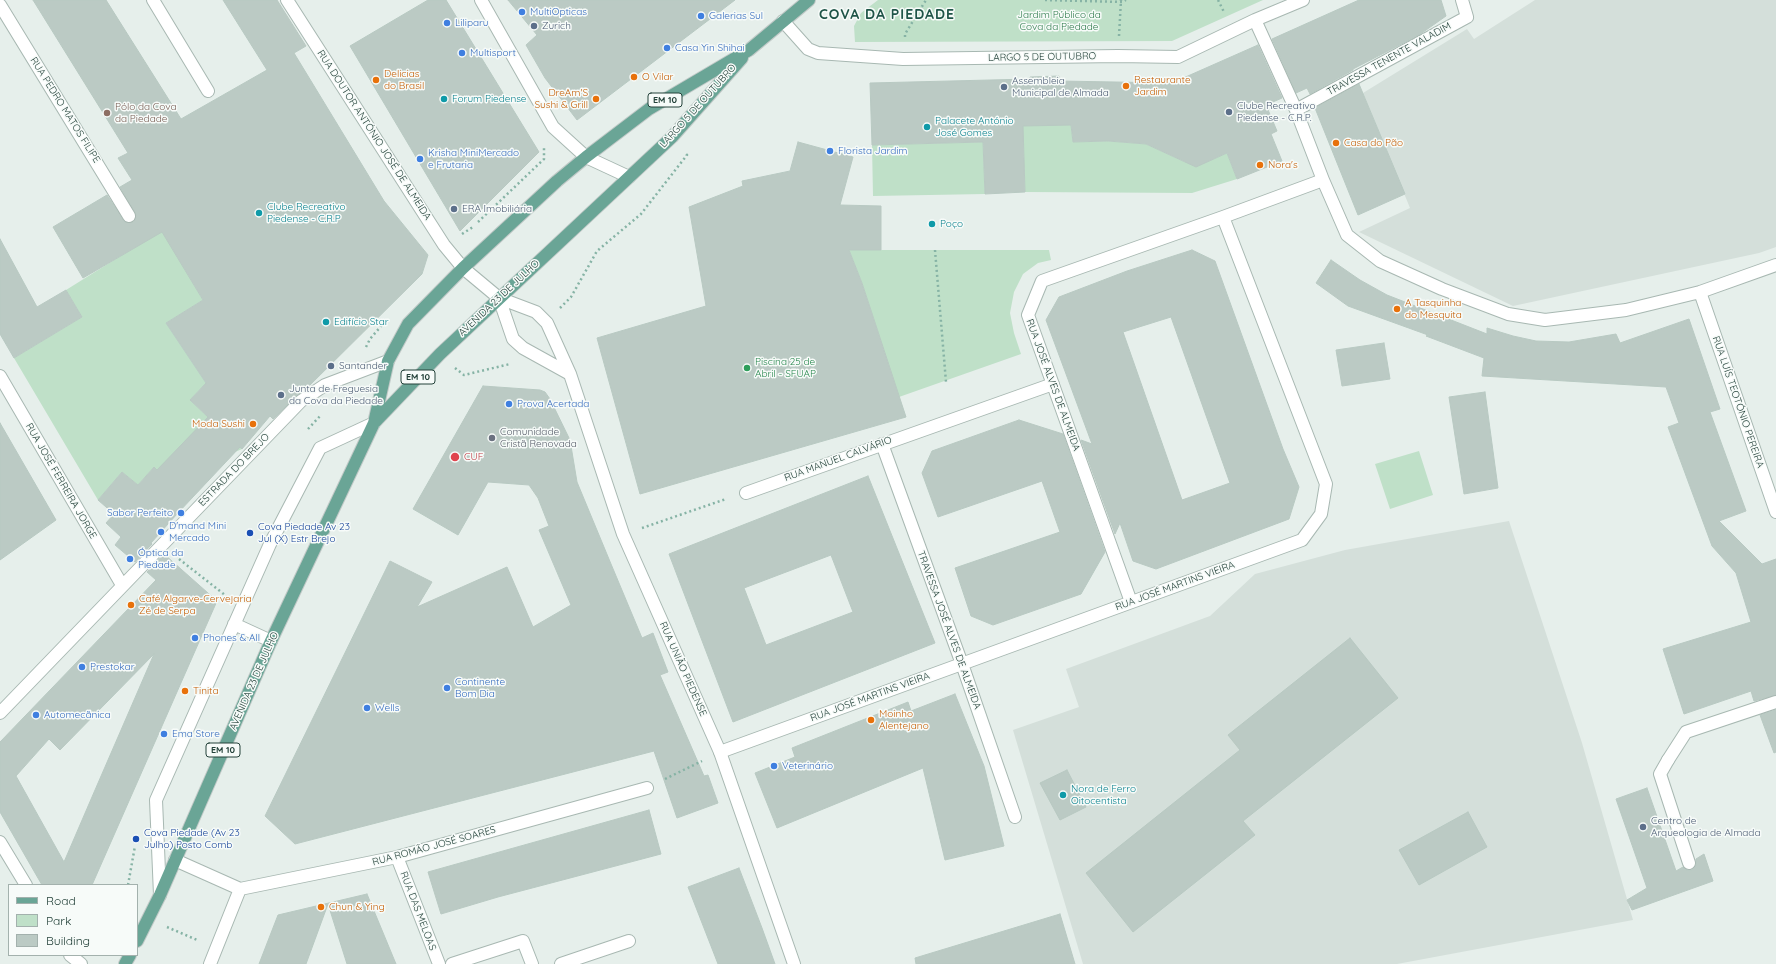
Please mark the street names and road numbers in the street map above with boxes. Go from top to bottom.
street label: TRAVESSA TENENTE VALADIM [1325,20,1453,98]
street label: RUA DOUTOR ANTÓNIO JOSÉ DE ALMEIDA [314,48,434,222]
street label: LARGO 5 DE OUTUBRO [988,50,1096,64]
street label: RUA PEDRO MATOS FILIPE [27,55,103,165]
street label: LARGO 5 DE OUTUBRO [657,62,739,150]
road number: EM 10 [648,93,682,107]
street label: AVENIDA 23 DE JULHO [456,257,542,339]
street label: RUA JOSÉ ALVES DE ALMEIDA [1023,317,1083,453]
street label: RUA LUÍS TEOTÓNIO PEREIRA [1710,334,1766,470]
road number: EM 10 [401,370,435,384]
street label: RUA JOSÉ FERREIRA JORGE [23,421,99,541]
street label: ESTRADA DO BREJO [196,431,272,509]
street label: RUA MANUEL CALVÁRIO [783,434,893,484]
street label: TRAVESSA JOSÉ ALVES DE ALMEIDA [915,549,983,711]
street label: RUA JOSÉ MARTINS VIEIRA [1114,559,1236,613]
street label: RUA UNIÃO PIEDENSE [657,620,709,718]
street label: AVENIDA 23 DE JULHO [227,630,281,732]
street label: RUA JOSÉ MARTINS VIEIRA [809,670,931,724]
road number: EM 10 [206,743,240,757]
street label: RUA ROMÃO JOSÉ SOARES [371,824,497,868]
street label: RUA DAS MELOAS [397,870,439,952]

